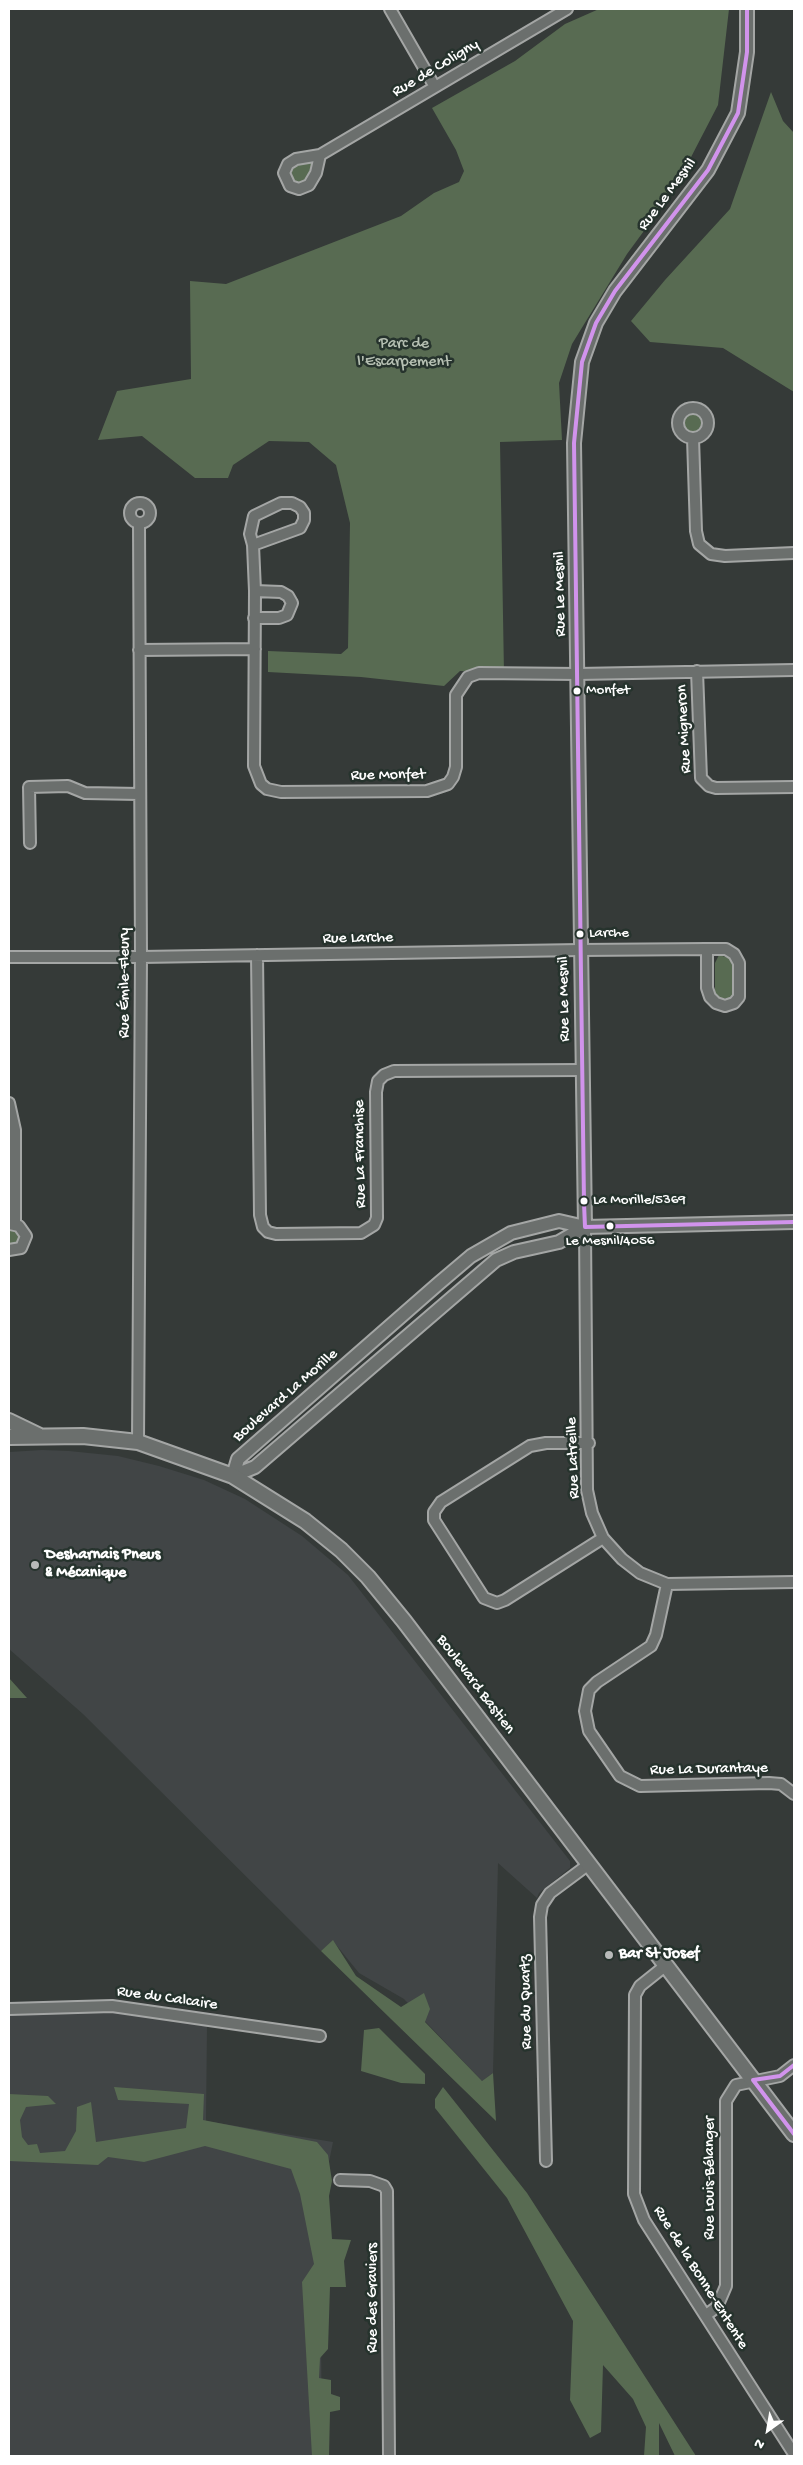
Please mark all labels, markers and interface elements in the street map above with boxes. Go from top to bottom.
street label: Rue de Coligny [389,36,483,102]
street label: Rue Le Mesnil [635,155,701,235]
park label: Parc de l'Escarpement [357,335,451,373]
street label: Rue Le Mesnil [551,551,571,637]
place label: Monfet [586,682,630,700]
street label: Rue Migneron [673,684,697,774]
marker: Monfet [572,686,582,696]
street label: Rue Monfet [351,766,425,786]
place label: Larche [589,925,629,943]
street label: Rue Émile-Fleury [116,928,136,1038]
street label: Rue Larche [323,929,393,949]
marker: Larche [575,929,585,939]
street label: Rue Le Mesnil [555,956,575,1042]
street label: Rue La Franchise [350,1100,372,1208]
place label: La Morille/5369 [593,1192,686,1210]
marker: La Morille/5369 [579,1196,589,1206]
marker: Le Mesnil/4056 [605,1221,615,1231]
place label: Le Mesnil/4056 [566,1233,654,1251]
street label: Boulevard La Morille [230,1345,342,1447]
street label: Rue Latreille [563,1417,585,1499]
place label: Desharnais Pneus & Mécanique [45,1546,160,1584]
marker: Desharnais Pneus & Mécanique [29,1559,41,1571]
street label: Boulevard Bastien [431,1632,519,1738]
street label: Rue La Durantaye [650,1759,768,1781]
place label: Bar St Josef [619,1945,699,1965]
marker: Bar St Josef [603,1949,615,1961]
street label: Rue du Quartz [517,1954,537,2050]
street label: Rue du Calcaire [115,1982,219,2016]
street label: Rue Louis-Bélanger [701,2116,721,2240]
street label: Rue de la Bonne-Entente [648,2203,752,2353]
street label: Rue des Graviers [364,2243,384,2353]
north arrow [743,2405,793,2455]
text: N [751,2434,768,2453]

